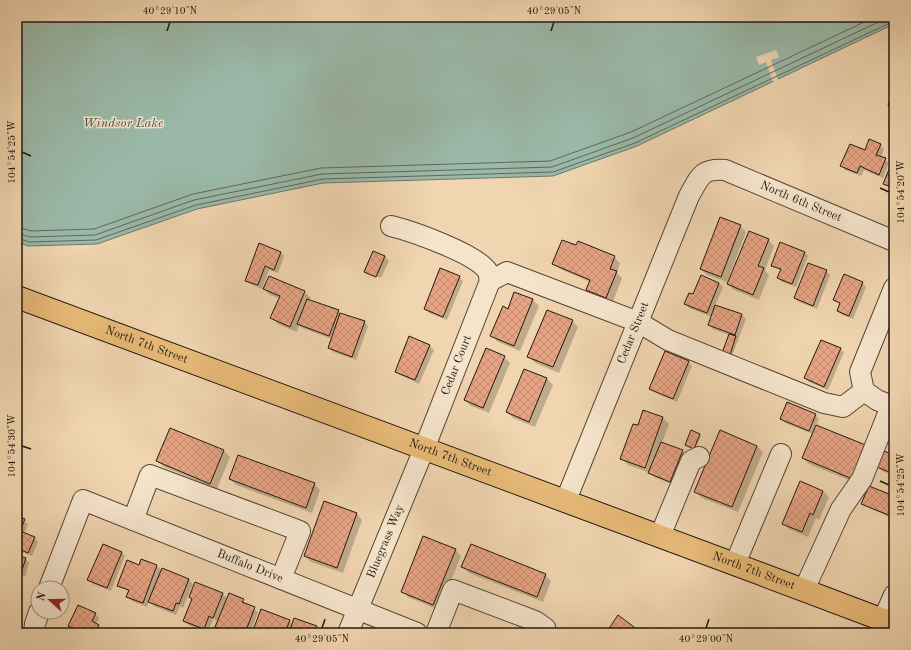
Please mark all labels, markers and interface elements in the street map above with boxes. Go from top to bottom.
text: 40°29'10"N [143,6,198,16]
text: 40°29'05"N [527,6,582,16]
water label: Windsor Lake [83,117,163,130]
text: 104°54'25"W [7,120,17,184]
text: 104°54'20"W [896,160,906,224]
street label: North 6th Street [758,179,843,224]
street label: Cedar Street [616,300,651,366]
street label: North 7th Street [103,324,189,366]
street label: Cedar Court [440,334,474,397]
text: 104°54'30"W [7,414,17,478]
street label: North 7th Street [407,437,493,479]
text: 104°54'25"W [896,453,906,517]
street label: Bluegrass Way [365,502,407,580]
street label: Buffalo Drive [215,548,285,585]
street label: North 7th Street [711,550,797,592]
north arrow [30,580,70,620]
text: N [35,591,49,603]
text: 40°29'05"N [295,634,350,644]
text: 40°29'00"N [679,634,734,644]

